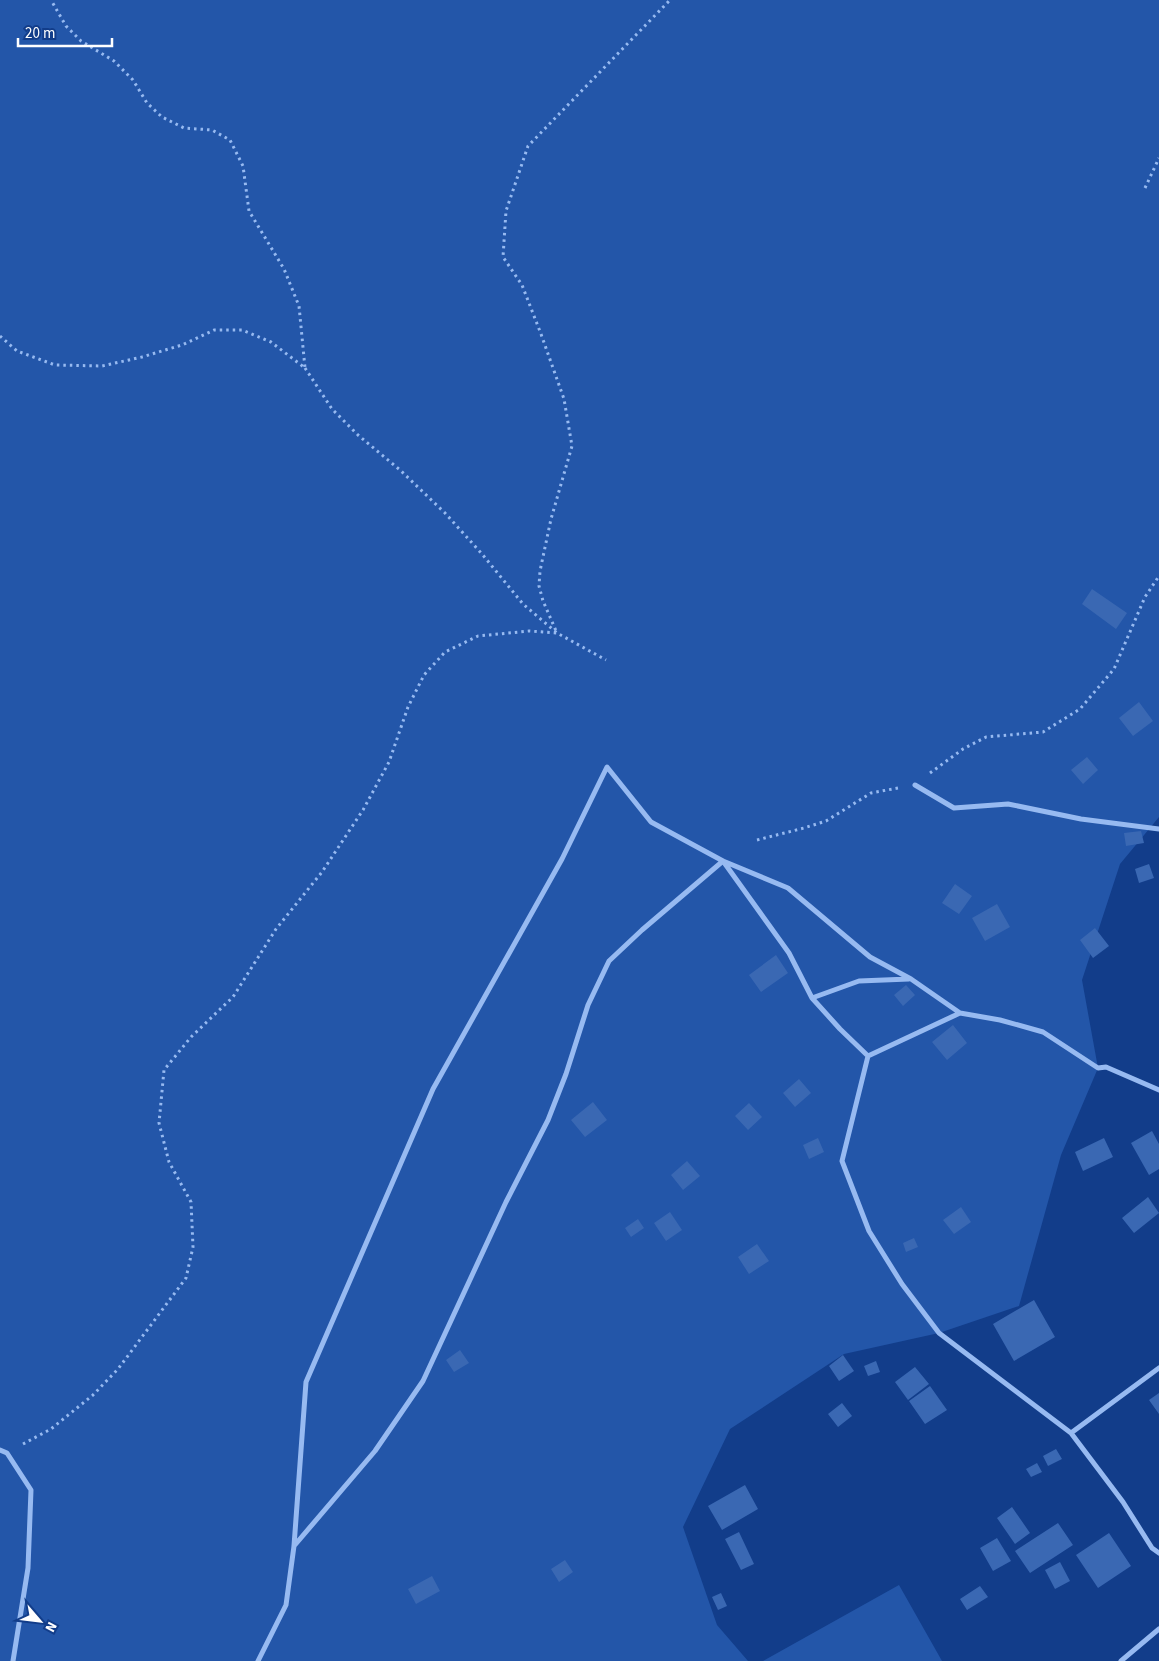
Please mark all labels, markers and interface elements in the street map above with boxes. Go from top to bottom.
scale bar [18,15,111,47]
text: 20 m [25,23,55,44]
north arrow [15,1596,65,1646]
text: N [40,1618,62,1635]

